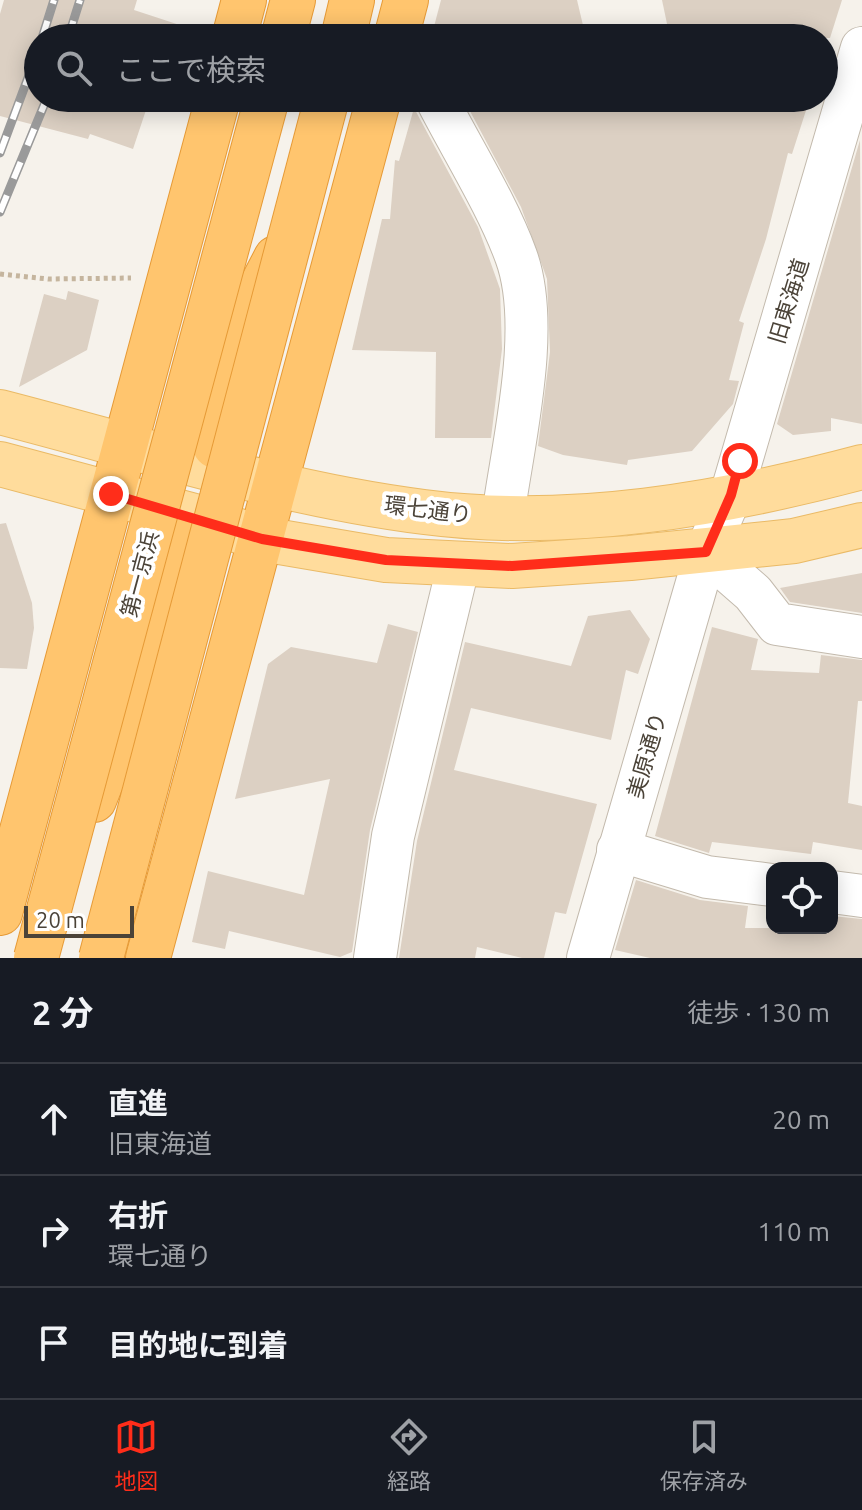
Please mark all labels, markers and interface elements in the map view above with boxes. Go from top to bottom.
search box [24,24,838,112]
icon: search [52,46,96,90]
text: ここで検索 [116,53,266,87]
street label: 旧東海道 [763,255,813,347]
route start [722,443,758,479]
route end [93,476,129,512]
street label: 環七通り [383,491,473,527]
street label: 第一京浜 [116,528,162,620]
street label: 美原通り [622,709,670,801]
map controls [766,862,838,934]
button: locate [766,862,838,934]
scale bar [24,902,134,938]
text: 20 m [36,907,85,932]
text: 2 分 [32,993,93,1031]
text: 徒歩 · 130 m [687,998,830,1027]
text: 直進 [108,1086,168,1120]
icon: ahead [32,1097,76,1141]
text: 20 m [772,1105,830,1134]
text: 旧東海道 [108,1129,212,1158]
text: 右折 [108,1198,168,1232]
icon: right [32,1209,76,1253]
text: 110 m [758,1217,830,1246]
text: 環七通り [108,1241,212,1270]
icon: arrive [32,1321,76,1365]
text: 目的地に到着 [108,1328,288,1362]
tab: 地図 [114,1415,158,1495]
tab: 経路 [387,1415,431,1495]
tab: 保存済み [660,1415,748,1495]

